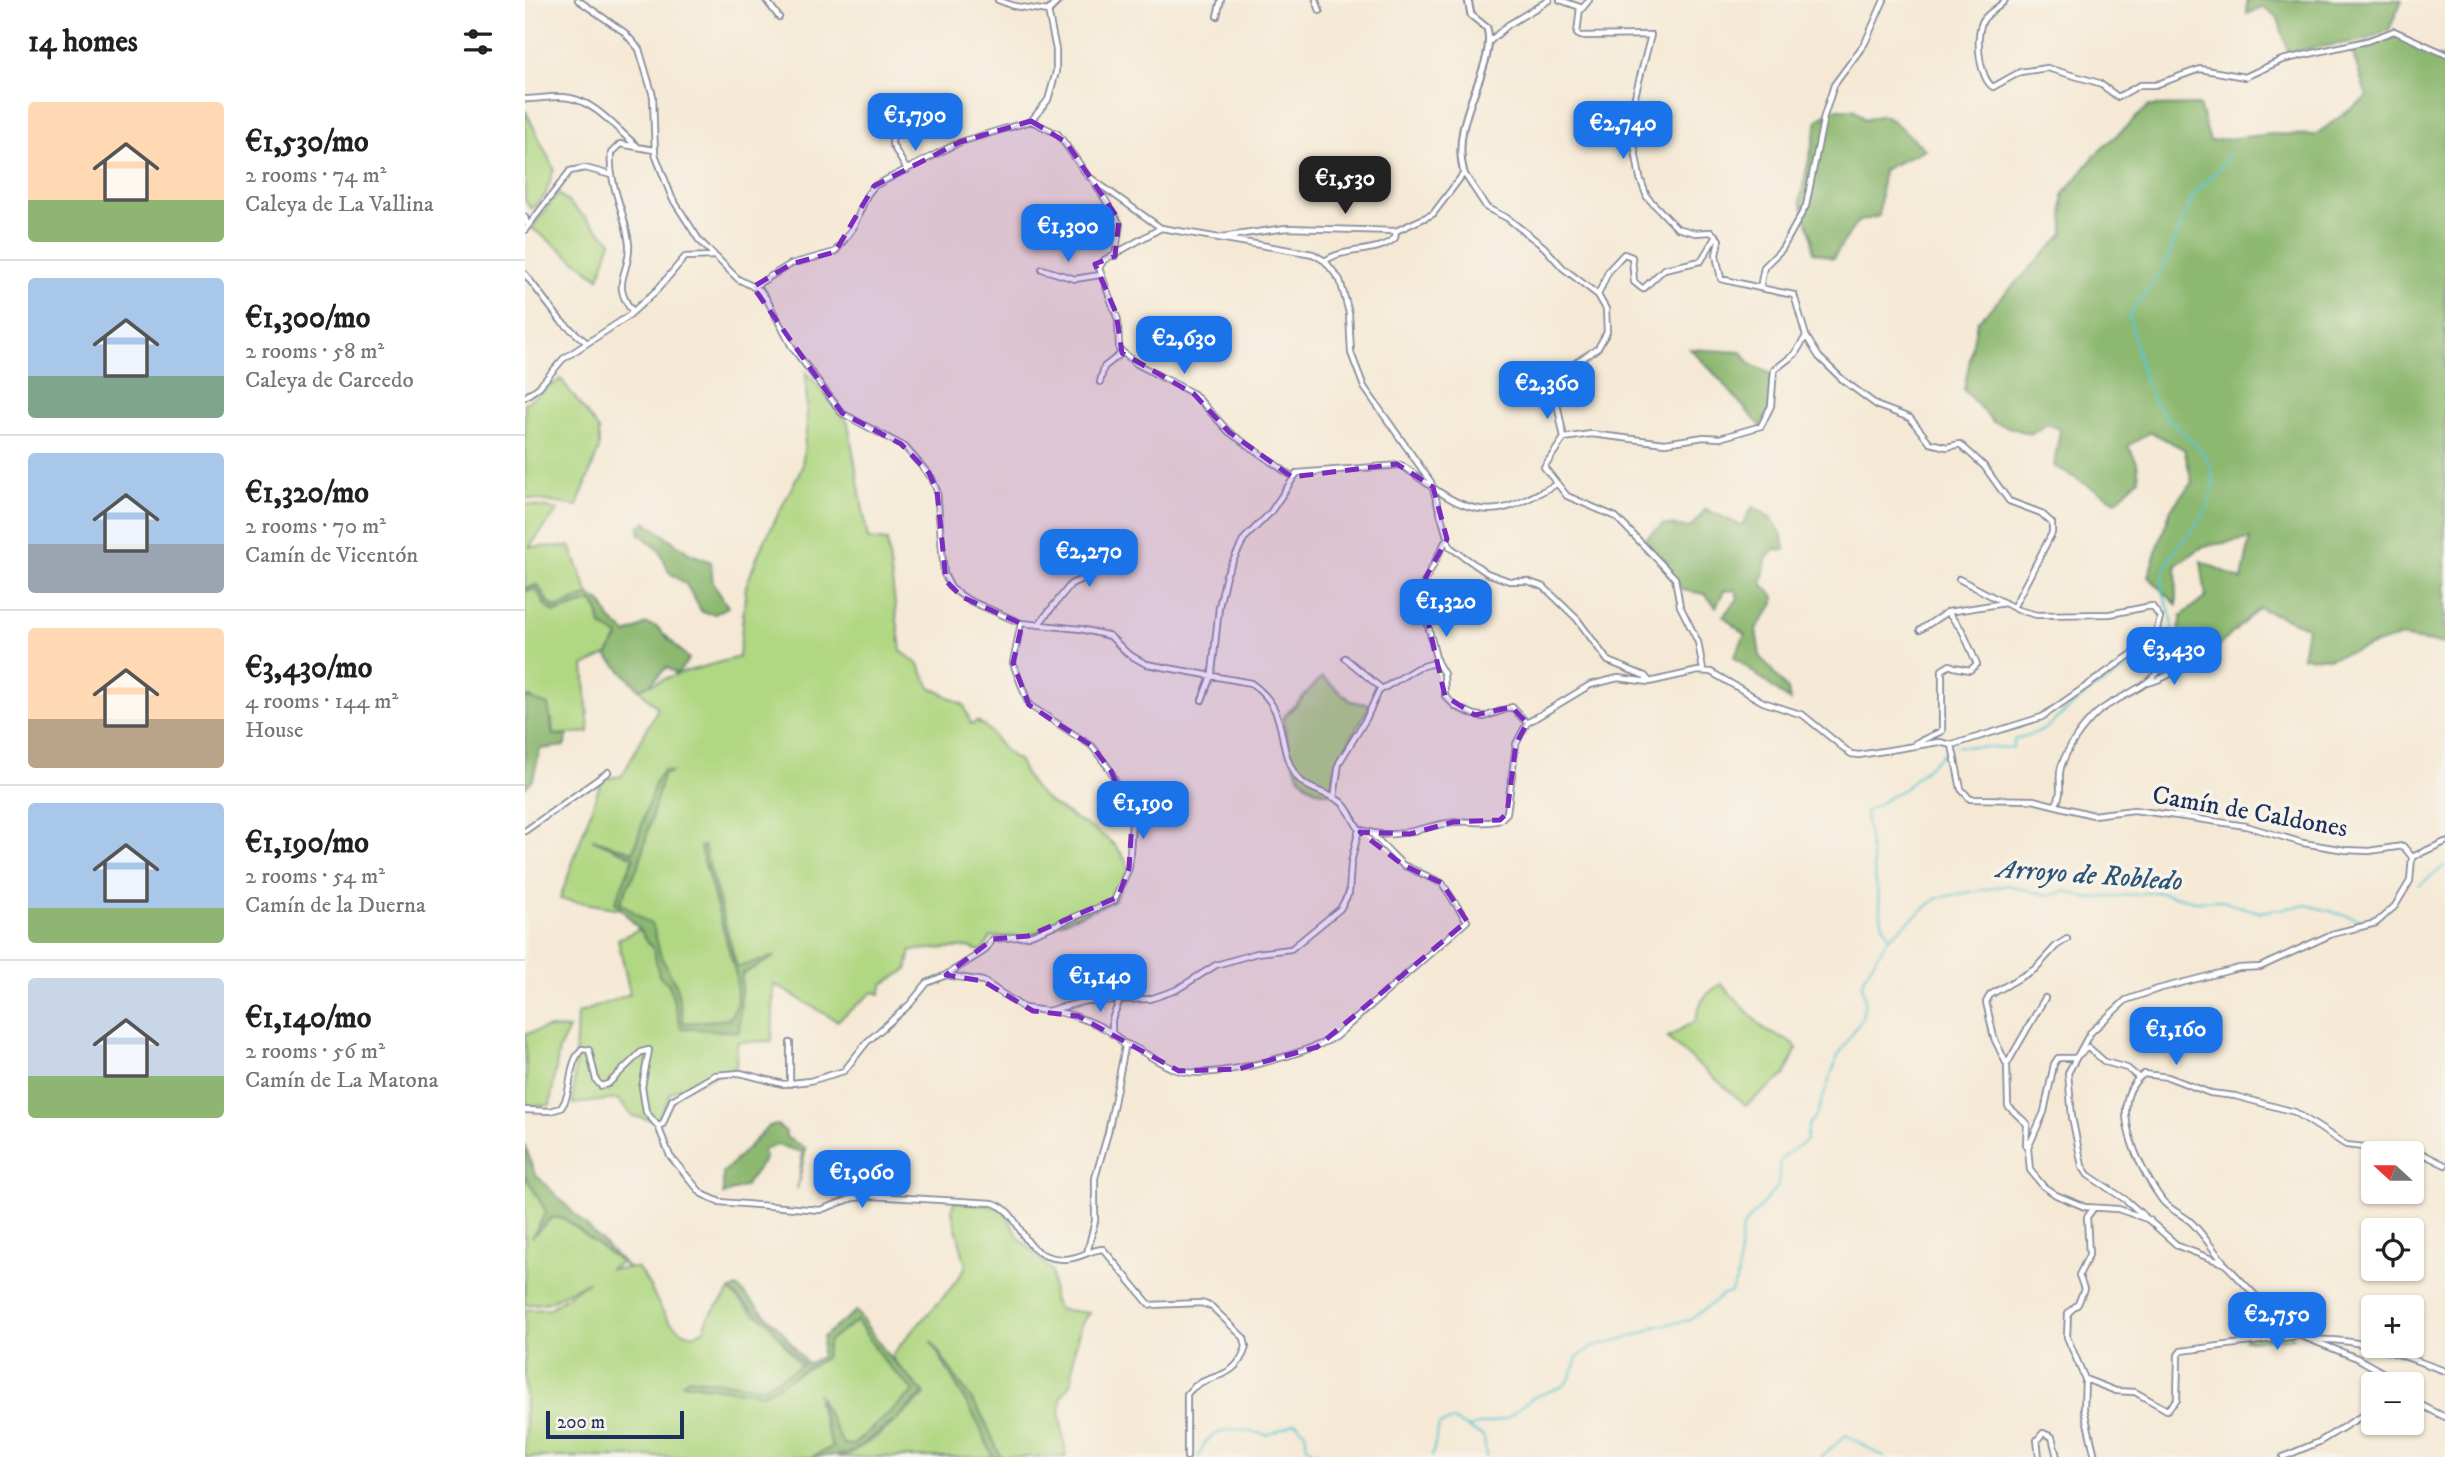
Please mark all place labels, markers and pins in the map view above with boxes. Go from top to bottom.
pin: €1,790 [858,94,972,153]
pin: €2,740 [1566,102,1680,161]
pin: €1,530 [1288,156,1402,216]
pin: €1,300 [1011,204,1125,264]
pin: €2,630 [1127,316,1241,376]
pin: €2,360 [1490,362,1604,421]
pin: €2,270 [1032,530,1146,589]
pin: €1,320 [1389,580,1503,639]
pin: €3,430 [2117,628,2231,687]
pin: €1,190 [1086,782,1200,841]
pin: €1,140 [1043,954,1157,1014]
pin: €1,160 [2119,1007,2233,1067]
pin: €1,060 [805,1150,919,1210]
pin: €2,750 [2220,1292,2334,1352]

